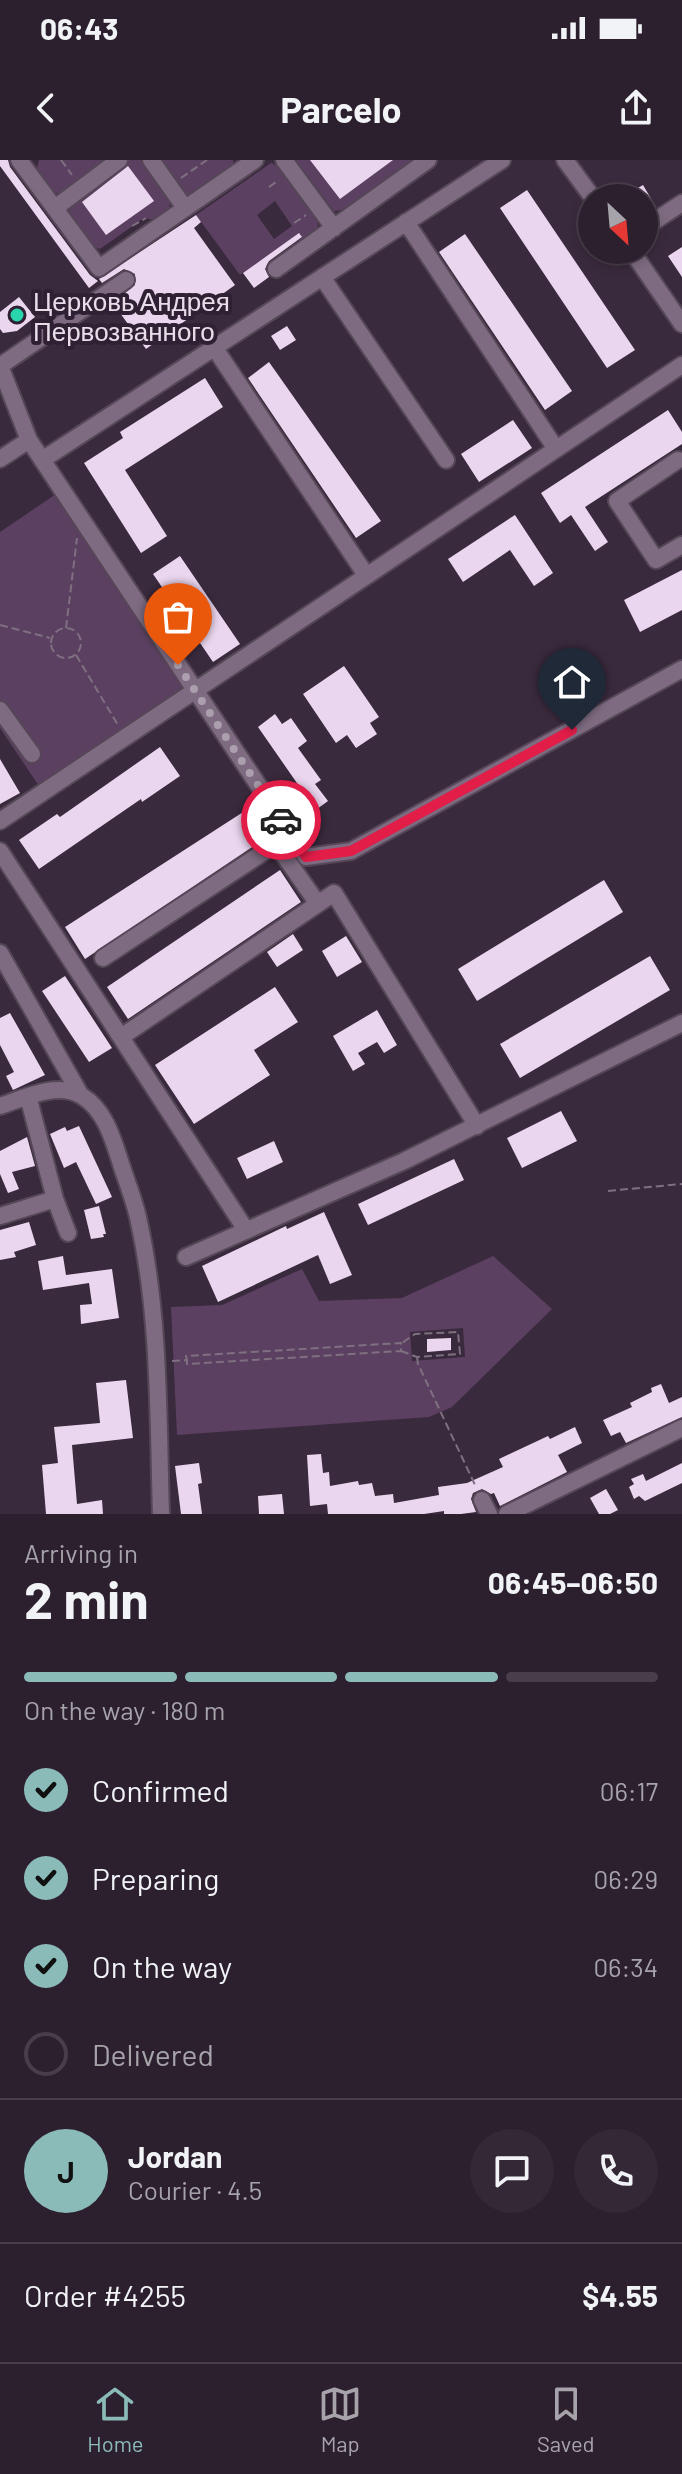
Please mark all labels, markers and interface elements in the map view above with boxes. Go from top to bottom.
text: 06:43 [40,10,118,46]
icon: back [24,86,68,130]
icon: share [614,86,658,130]
text: Parcelo [280,87,402,130]
north arrow [578,184,658,264]
map controls [578,184,658,264]
place label: Церковь Андрея Первозванного [33,285,230,346]
marker: Церковь Андрея Первозванного [8,306,26,324]
pin [144,583,212,665]
icon: bag [156,595,200,639]
pin [538,648,606,730]
icon: home [550,660,594,704]
courier [241,780,321,860]
icon: car [259,798,303,842]
text: Arriving in [24,1537,138,1568]
text: 06:45–06:50 [488,1564,658,1600]
text: 2 min [24,1567,149,1629]
text: On the way · 180 m [24,1694,225,1725]
icon: check [24,1768,68,1812]
text: Confirmed [92,1772,229,1808]
text: 06:17 [600,1775,658,1806]
icon: check [24,1856,68,1900]
text: Preparing [92,1860,219,1896]
text: 06:29 [594,1863,658,1894]
icon: check [24,1944,68,1988]
text: On the way [92,1948,232,1984]
text: 06:34 [593,1951,658,1982]
text: Delivered [92,2036,214,2072]
button: chat [470,2129,554,2213]
button: phone [574,2129,658,2213]
text: Jordan [128,2138,223,2174]
text: J [57,2153,75,2189]
text: Courier · 4.5 [128,2174,262,2205]
text: Order #4255 [24,2277,186,2313]
text: $4.55 [582,2277,658,2313]
tab: Home [87,2382,144,2456]
tab: Map [318,2382,362,2456]
tab: Saved [537,2382,595,2456]

